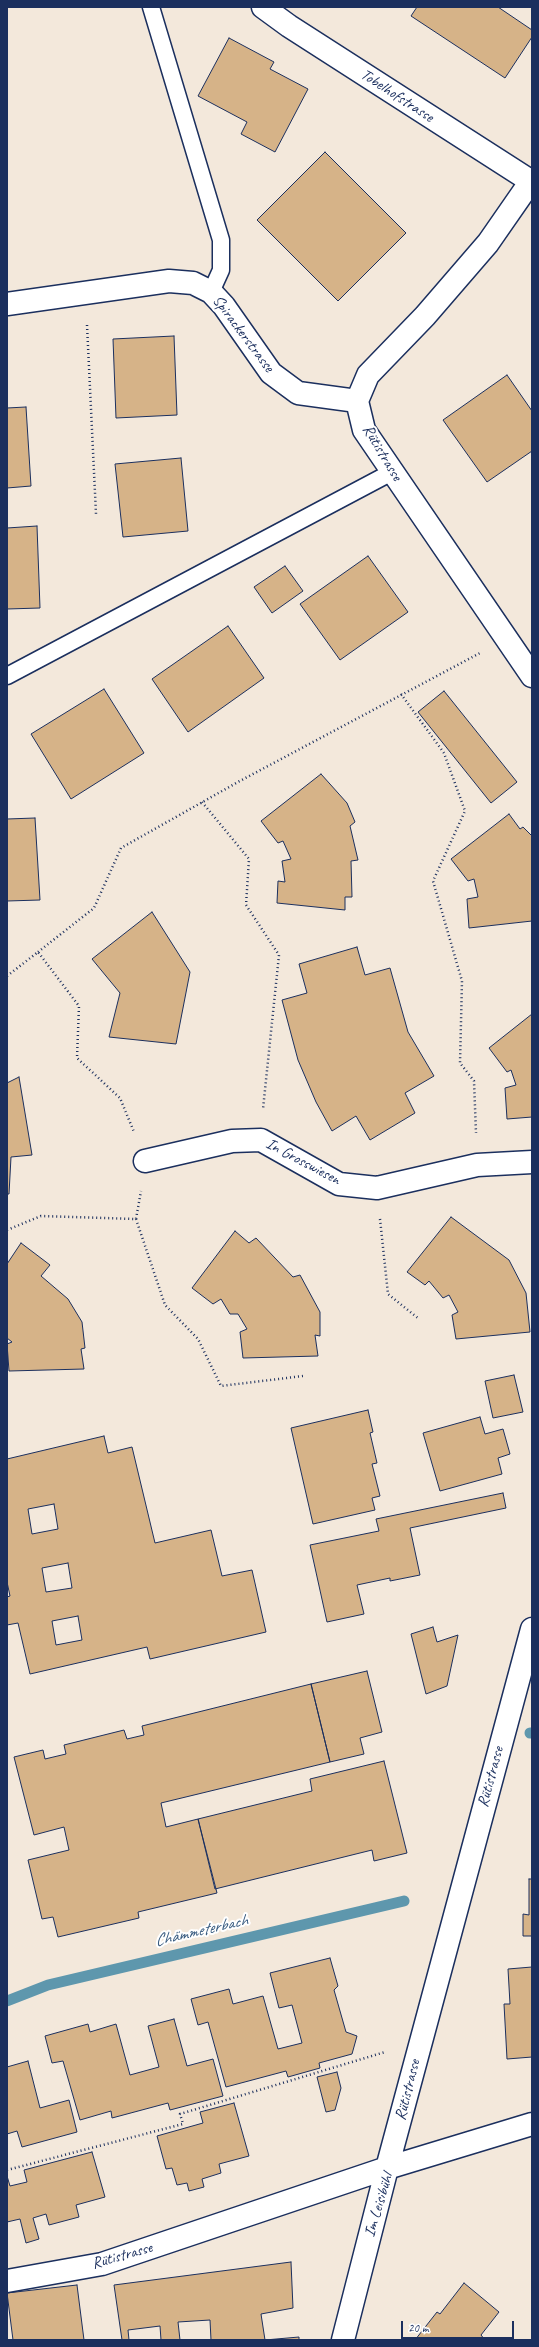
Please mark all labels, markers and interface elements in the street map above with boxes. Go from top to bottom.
street label: Tobelhofstrasse [357,65,437,127]
street label: Spirackerstrasse [208,292,278,376]
street label: Rütistrasse [358,422,406,484]
street label: In Grosswiesen [262,1134,344,1190]
street label: Rütistrasse [474,1745,508,1809]
water label: Chämmeterbach [153,1910,249,1952]
street label: Rütistrasse [391,2058,425,2122]
street label: Im Leisibühl [360,2171,398,2239]
street label: Rütistrasse [90,2238,154,2274]
scale bar [403,2313,516,2339]
text: 20 m [408,2320,428,2336]

